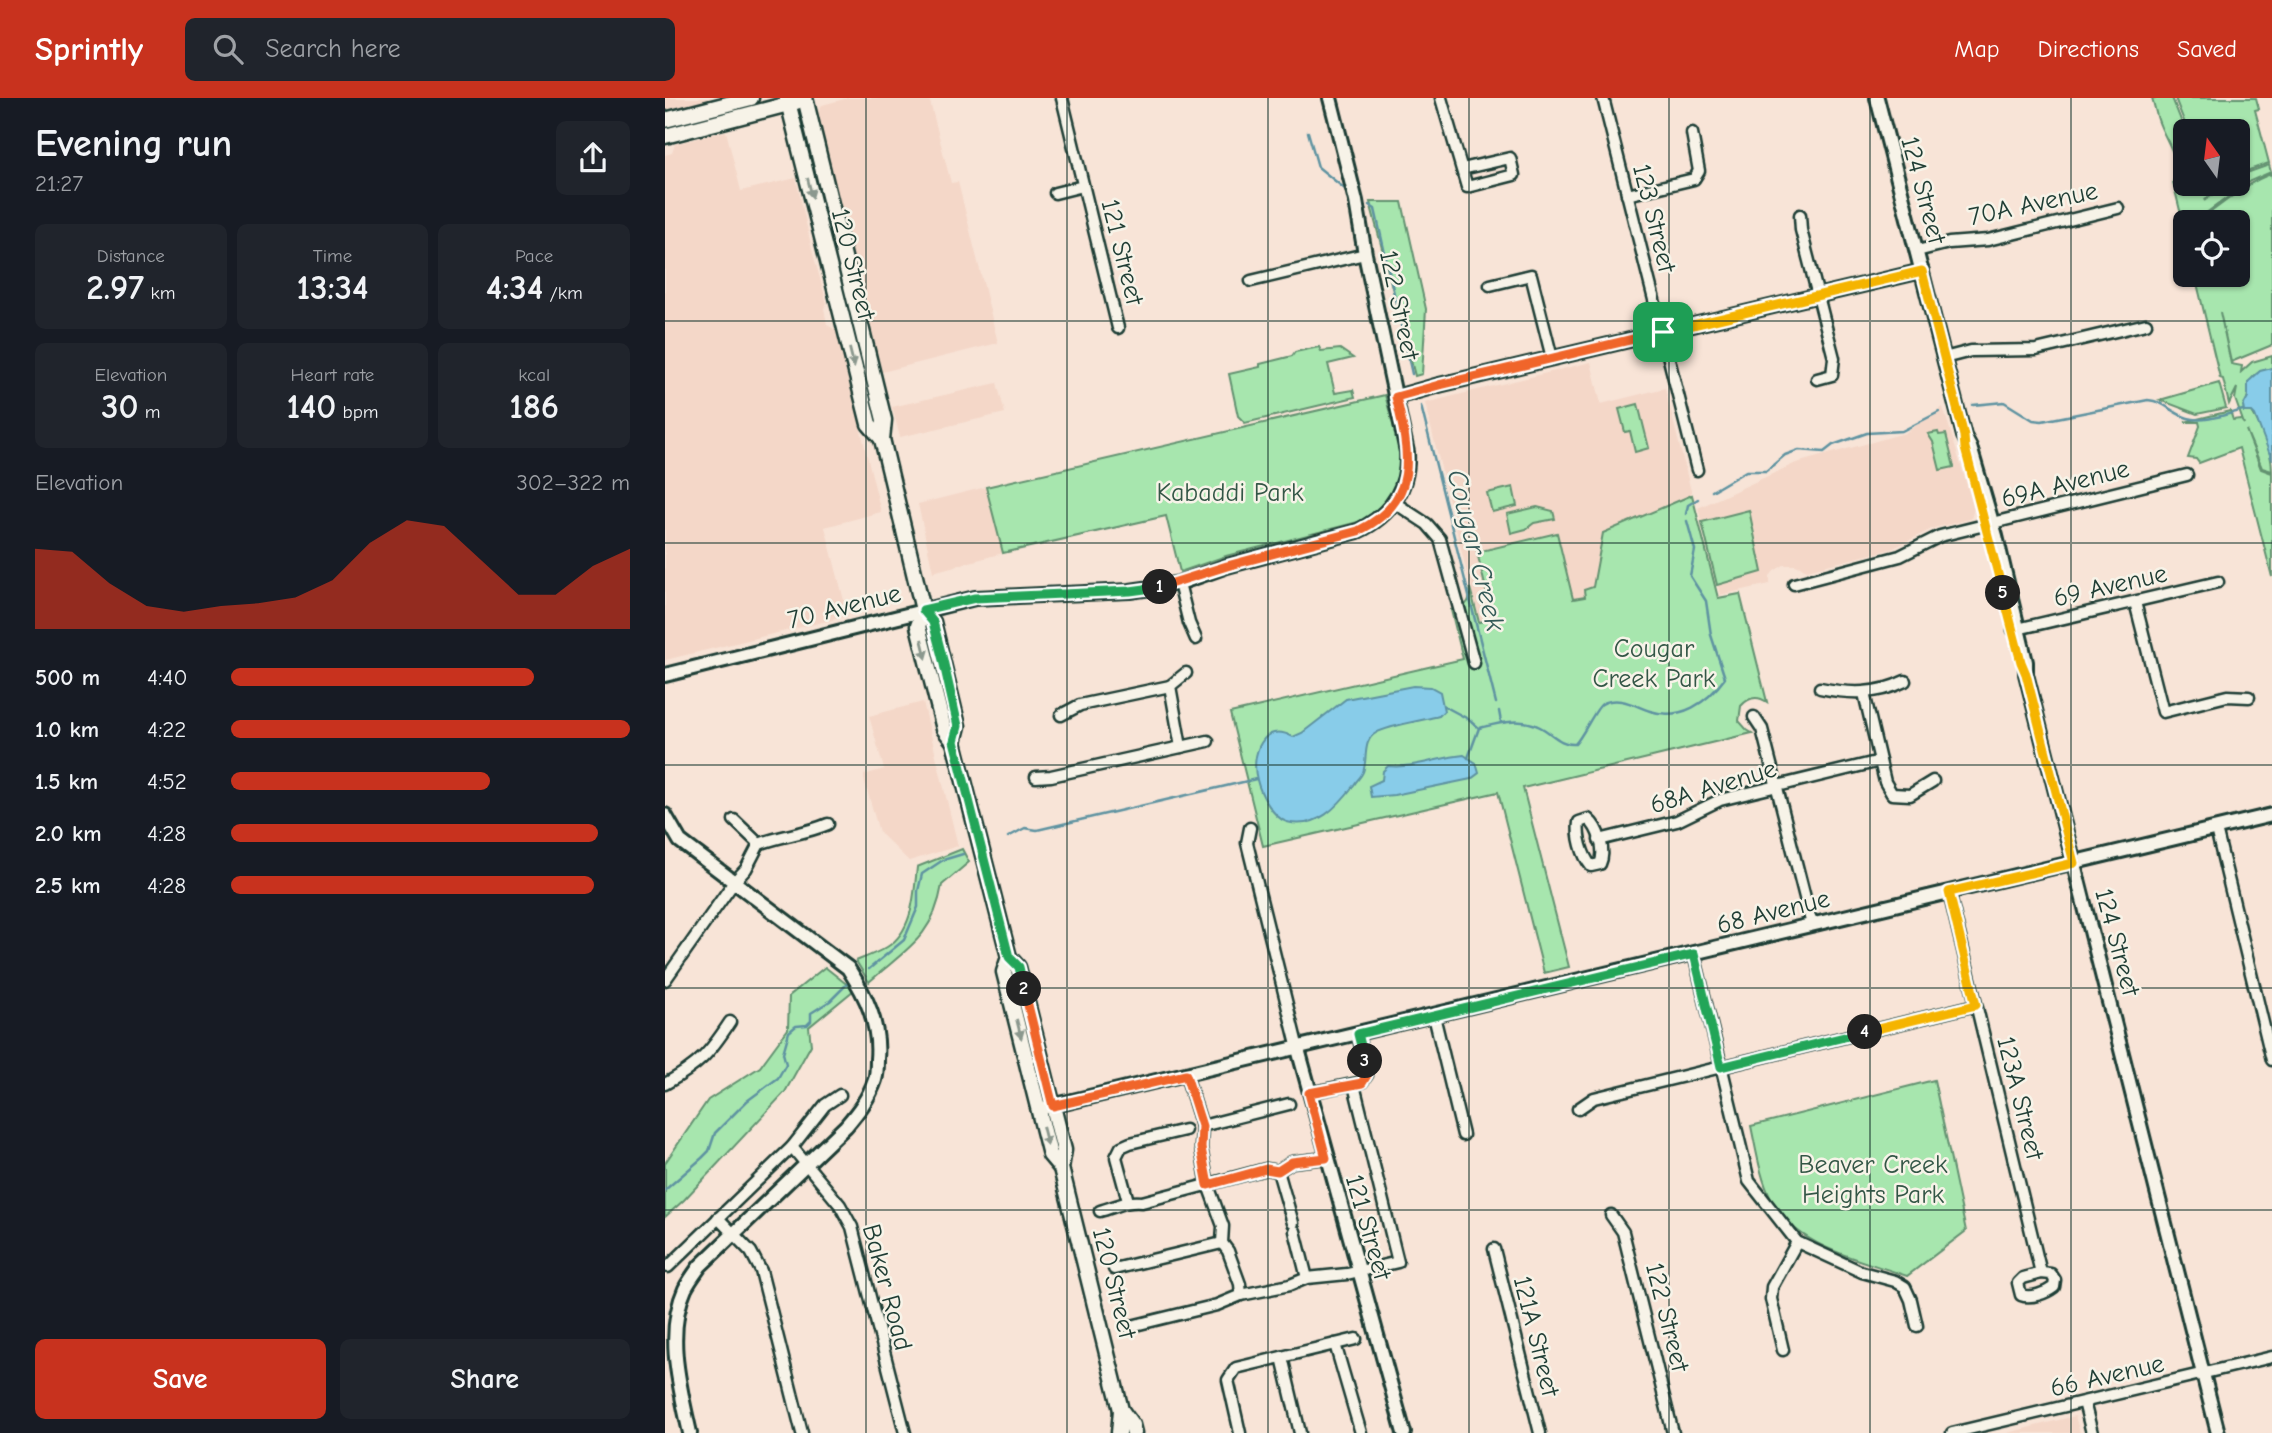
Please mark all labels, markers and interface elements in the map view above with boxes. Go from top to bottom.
search box [185,18,675,81]
text: Sprintly [35,30,143,68]
icon: search [209,30,247,68]
text: Search here [265,34,401,64]
text: Map [1954,35,2000,63]
text: Directions [2038,35,2139,63]
text: Saved [2177,35,2237,63]
north arrow [2173,119,2251,196]
map controls [2173,119,2250,287]
button: share [556,121,630,195]
text: Evening run [35,122,232,166]
street label: 124 Street [1894,133,1952,249]
street label: 123 Street [1626,161,1682,277]
text: 21:27 [35,170,83,197]
street label: 70A Avenue [1966,176,2100,232]
one-way arrow [805,177,816,199]
street label: 121 Street [1094,196,1150,310]
street label: 120 Street [825,206,882,324]
button: locate [2173,210,2250,287]
text: Distance [97,245,165,267]
text: Time [313,245,352,267]
text: Pace [515,245,553,267]
street label: 122 Street [1373,248,1426,364]
text: 2.97 [86,267,144,308]
text: 13:34 [297,267,368,308]
text: 4:34 [486,267,543,308]
text: km [144,282,175,304]
text: /km [543,282,583,304]
pin [1633,302,1693,362]
icon: arrive [1644,313,1682,351]
one-way arrow [847,347,858,369]
text: Elevation [94,364,167,386]
text: Heart rate [291,364,374,386]
text: kcal [518,364,550,386]
text: 30 [101,386,138,427]
text: 140 [286,386,336,427]
text: 186 [509,386,559,427]
text: m [138,401,161,423]
text: bpm [336,401,379,423]
street label: 69A Avenue [1998,454,2132,514]
water label: Cougar Creek [1440,466,1512,635]
text: Elevation [35,469,123,496]
text: 302–322 m [516,469,630,496]
park label: Kabaddi Park [1156,478,1304,508]
street label: 69 Avenue [2050,558,2170,614]
pin: 1 [1142,570,1177,604]
text: 1 [1156,575,1163,597]
pin: 5 [1985,575,2021,610]
street label: 70 Avenue [784,578,904,636]
text: 5 [1997,581,2008,603]
park label: Cougar Creek Park [1593,634,1716,694]
one-way arrow [919,638,930,660]
text: 500 m [35,664,100,691]
text: 4:40 [147,664,187,691]
text: 1.0 km [35,716,99,743]
text: 4:22 [147,716,186,743]
street label: 68A Avenue [1647,754,1780,820]
text: 1.5 km [35,768,98,795]
text: 4:52 [147,768,187,795]
text: 2.0 km [35,820,101,847]
text: 4:28 [147,820,186,847]
text: 2.5 km [35,872,101,899]
text: 4:28 [147,872,186,899]
street label: 68 Avenue [1714,883,1833,940]
street label: 124 Street [2088,885,2146,1001]
pin: 2 [1007,972,1041,1006]
text: 2 [1019,977,1028,999]
pin: 4 [1847,1014,1883,1049]
one-way arrow [1014,1018,1025,1040]
text: 4 [1860,1020,1869,1042]
street label: 123A Street [1990,1034,2050,1164]
pin: 3 [1347,1044,1383,1079]
text: 3 [1360,1049,1369,1071]
one-way arrow [1040,1125,1051,1147]
park label: Beaver Creek Heights Park [1798,1150,1948,1210]
street label: 121 Street [1339,1171,1398,1285]
street label: Baker Road [856,1221,918,1354]
street label: 120 Street [1086,1225,1143,1343]
street label: 122 Street [1639,1260,1695,1376]
street label: 121A Street [1507,1273,1566,1401]
button: Save [35,1339,326,1419]
button: Share [340,1339,630,1419]
street label: 66 Avenue [2047,1348,2167,1404]

